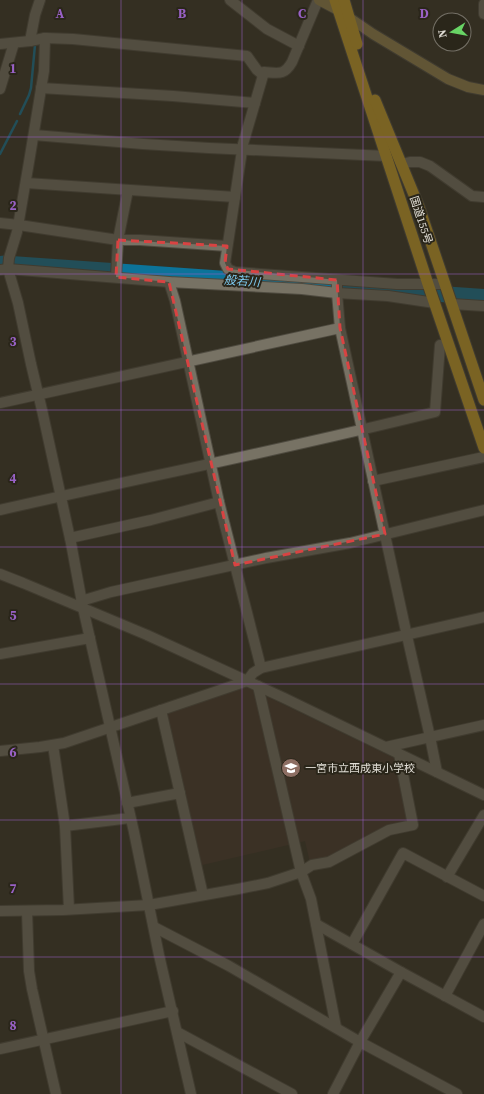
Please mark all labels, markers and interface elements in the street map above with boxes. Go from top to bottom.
text: A [56,5,65,22]
text: B [178,5,187,22]
text: C [298,5,306,22]
text: D [419,5,429,22]
north arrow [432,12,472,52]
text: N [435,28,451,39]
text: 1 [9,60,17,77]
street label: 国道155号 [406,194,436,246]
text: 2 [9,197,17,214]
water label: 般若川 [223,272,263,290]
text: 3 [9,333,17,350]
text: 4 [9,470,17,487]
text: 5 [9,607,17,624]
text: 6 [9,744,17,761]
school or university icon: 一宮市立西成東小学校 [280,757,302,779]
place label: 一宮市立西成東小学校 [305,761,415,776]
text: 7 [9,880,17,897]
text: 8 [9,1017,17,1034]

